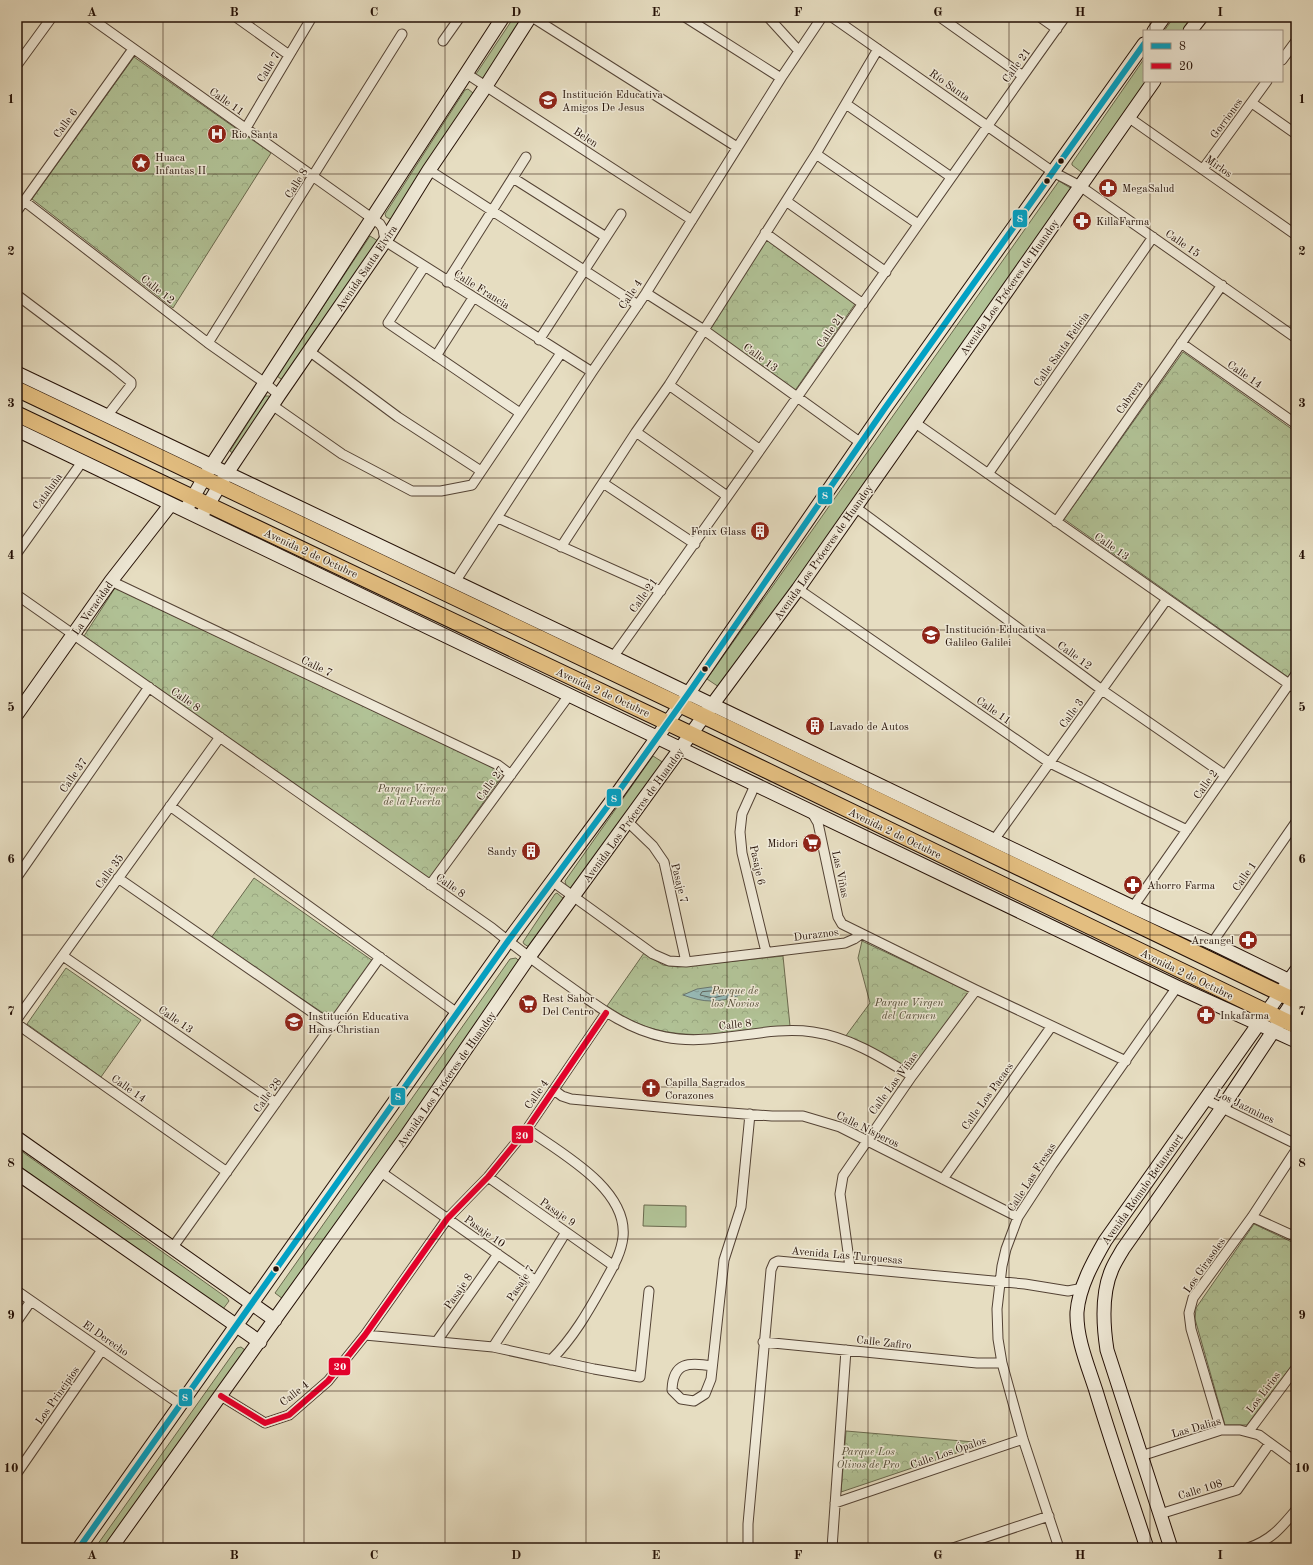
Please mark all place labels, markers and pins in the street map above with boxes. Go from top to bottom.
school or university icon: Institución Educativa Amigos De Jesus [537,89,559,111]
place label: Institución Educativa Amigos De Jesus [562,90,664,114]
hospital icon: Rio Santa [206,123,228,145]
place label: Rio Santa [231,130,278,141]
place icon: Huaca Infantas II [130,152,152,174]
place label: Huaca Infantas II [155,153,206,177]
unlabelled marker [1056,156,1066,166]
unlabelled marker [1042,176,1052,186]
pharmacy icon: MegaSalud [1097,177,1119,199]
place label: MegaSalud [1122,184,1175,195]
pharmacy icon: KillaFarma [1071,210,1093,232]
place label: KillaFarma [1096,217,1150,228]
building icon: Fenix Glass [749,520,771,542]
place label: Fenix Glass [691,527,746,538]
school or university icon: Institución Educativa Galileo Galilei [920,624,942,646]
place label: Institución Educativa Galileo Galilei [945,625,1047,649]
unlabelled marker [700,664,710,674]
building icon: Lavado de Autos [804,715,826,737]
place label: Lavado de Autos [829,722,909,733]
supermarket icon: Midori [801,832,823,854]
place label: Midori [767,839,798,850]
building icon: Sandy [520,840,542,862]
place label: Sandy [487,847,517,858]
pharmacy icon: Ahorro Farma [1122,874,1144,896]
place label: Ahorro Farma [1147,881,1216,892]
pharmacy icon: Arcangel [1237,929,1259,951]
place label: Arcangel [1191,936,1234,947]
supermarket icon: Rest Sabor Del Centro [517,993,539,1015]
place label: Rest Sabor Del Centro [542,994,595,1018]
pharmacy icon: Inkafarma [1195,1004,1217,1026]
school or university icon: Institución Educativa Hans Christian [283,1011,305,1033]
place label: Inkafarma [1220,1011,1270,1022]
place label: Institución Educativa Hans Christian [308,1012,410,1036]
church icon: Capilla Sagrados Corazones [640,1077,662,1099]
place label: Capilla Sagrados Corazones [665,1078,745,1102]
unlabelled marker [271,1264,281,1274]

